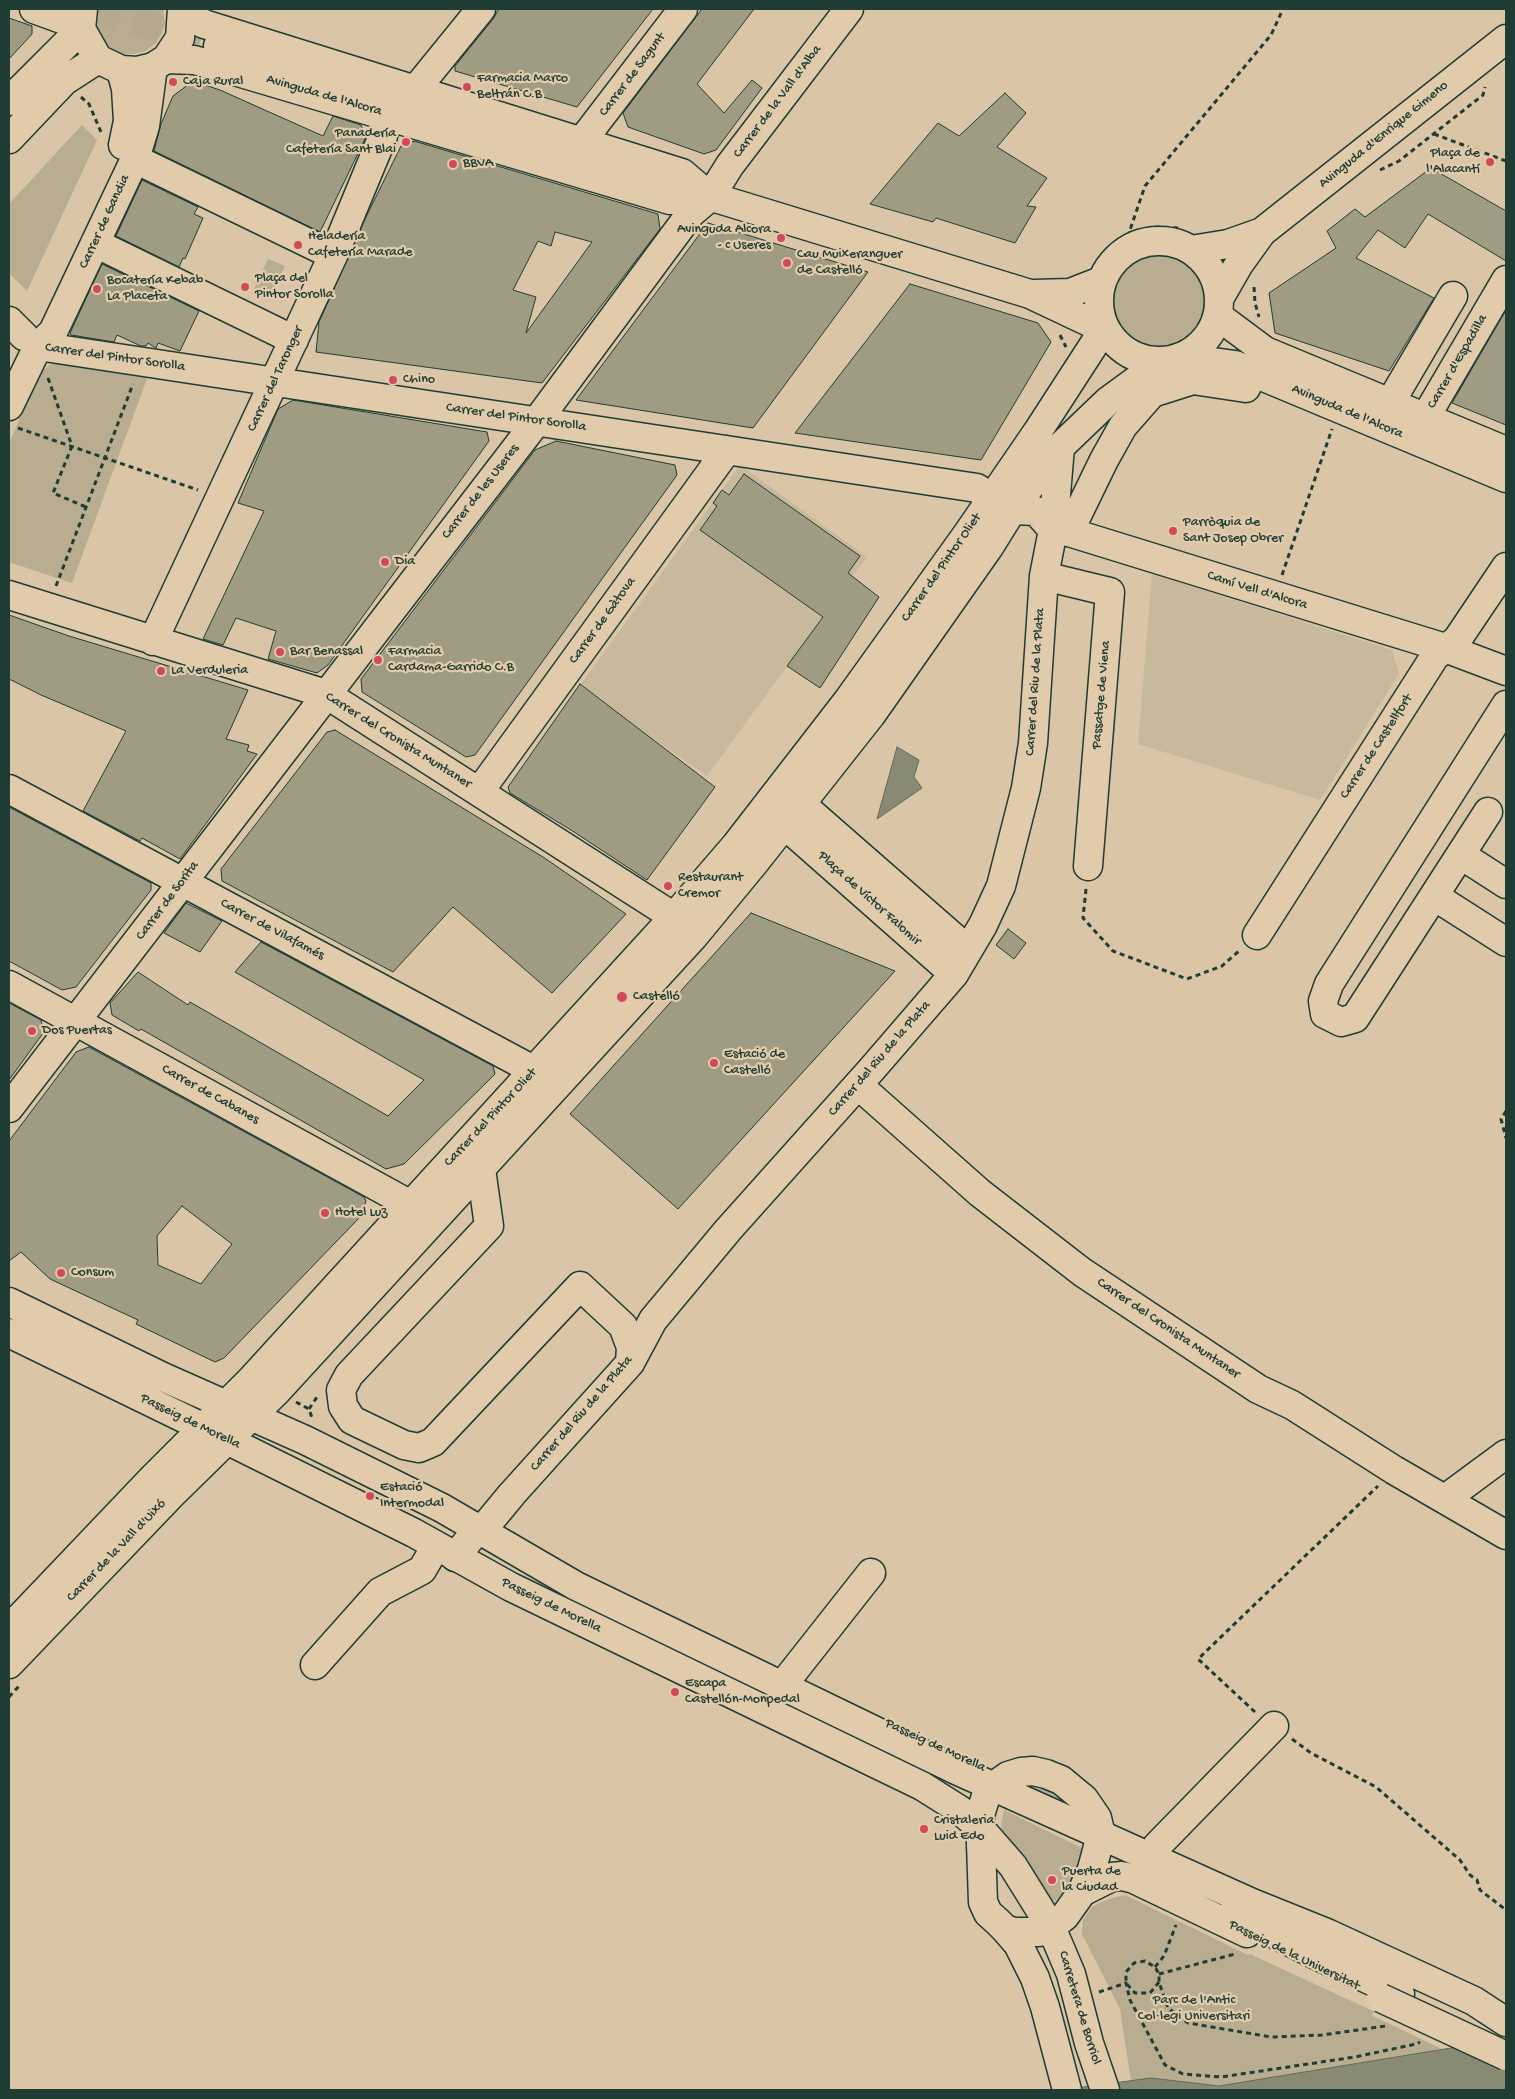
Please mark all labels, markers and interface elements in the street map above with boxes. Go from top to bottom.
street label: Carrer de Sagunt [596,30,670,120]
street label: Carrer de la Vall d'Alba [730,42,826,162]
street label: Avinguda de l'Alcora [264,71,384,121]
place label: Farmacia Marco Beltrán C.B [477,71,568,104]
place label: Caja Rural [183,74,243,90]
marker: Caja Rural [167,76,179,88]
street label: Avinguda d'Enrique Gimeno [1316,78,1452,192]
marker: Farmacia Marco Beltrán C.B [461,81,473,93]
place label: Panadería Cafetería Sant Blai [286,126,396,158]
marker: Panadería Cafetería Sant Blai [400,136,412,148]
place label: Plaça de l'Alacantí [1426,146,1480,178]
place label: BBVA [463,156,493,172]
marker: Plaça de l'Alacantí [1484,156,1496,168]
marker: BBVA [447,158,459,170]
street label: Carrer de Gandia [76,172,134,272]
place label: Avinguda Alcora - c Useres [677,222,771,254]
place label: Heladería Cafetería Marade [308,229,413,262]
marker: Avinguda Alcora - c Useres [775,232,787,244]
marker: Heladería Cafetería Marade [292,239,304,251]
place label: Cau Muixeranguer de Castelló [797,247,902,280]
marker: Cau Muixeranguer de Castelló [781,257,793,269]
place label: Plaça del Pintor Sorolla [255,271,334,304]
place label: Bocatería Kebab La Placeta [107,273,203,306]
marker: Plaça del Pintor Sorolla [239,281,251,293]
marker: Bocatería Kebab La Placeta [91,283,103,295]
street label: Carrer d'Espadilla [1424,312,1492,412]
street label: Carrer del Taronger [244,323,308,435]
street label: Carrer del Pintor Sorolla [44,340,186,376]
place label: Chino [403,372,435,388]
marker: Chino [387,374,399,386]
street label: Avinguda de l'Alcora [1289,381,1405,443]
street label: Carrer del Pintor Sorolla [445,400,587,436]
street label: Carrer de les Useres [439,441,523,543]
street label: Carrer del Pintor Oliet [898,510,986,626]
place label: Parròquia de Sant Josep Obrer [1183,515,1283,548]
marker: Parròquia de Sant Josep Obrer [1167,525,1179,537]
place label: Dia [395,554,415,570]
marker: Dia [379,556,391,568]
street label: Camí Vell d'Alcora [1205,568,1309,614]
street label: Carrer de Gàtova [566,574,640,668]
street label: Carrer del Riu de la Plata [1022,608,1050,756]
street label: Passatge de Viena [1089,640,1115,750]
place label: Bar Benassal [290,644,363,660]
place label: Farmacia Cardama-Garrido C.B [388,644,514,676]
marker: Bar Benassal [274,646,286,658]
marker: Farmacia Cardama-Garrido C.B [372,654,384,666]
place label: La Verduleria [171,663,248,679]
marker: La Verduleria [155,665,167,677]
street label: Carrer del Cronista Muntaner [322,689,474,793]
street label: Carrer de Castellfort [1337,692,1417,802]
street label: Plaça de Víctor Falomir [814,848,924,950]
street label: Carrer de Sorita [133,858,203,944]
place label: Restaurant Cremor [678,870,743,902]
marker: Restaurant Cremor [662,880,674,892]
street label: Carrer de Vilafamés [217,895,327,965]
place label: Castelló [633,989,680,1005]
marker: Castelló [615,990,629,1004]
street label: Carrer del Riu de la Plata [825,998,935,1120]
place label: Dos Puertas [42,1023,112,1039]
marker: Dos Puertas [26,1025,38,1037]
place label: Estació de Castelló [724,1047,785,1080]
marker: Estació de Castelló [708,1057,720,1069]
street label: Carrer de Cabanes [158,1061,262,1129]
street label: Carrer del Pintor Oliet [441,1065,541,1171]
place label: Hotel Luz [335,1205,387,1221]
marker: Hotel Luz [319,1207,331,1219]
place label: Consum [71,1265,114,1281]
marker: Consum [55,1267,67,1279]
street label: Carrer del Cronista Muntaner [1093,1275,1243,1383]
street label: Carrer del Riu de la Plata [527,1353,637,1475]
street label: Passeig de Morella [137,1391,243,1453]
place label: Estació Intermodal [380,1480,444,1512]
marker: Estació Intermodal [364,1490,376,1502]
street label: Carrer de la Vall d'Uixó [64,1496,170,1606]
street label: Passeig de Morella [498,1575,604,1637]
place label: Escapa Castellón-Monpedal [685,1676,800,1708]
marker: Escapa Castellón-Monpedal [669,1686,681,1698]
street label: Passeig de Morella [882,1715,988,1777]
place label: Cristaleria Luid Edo [934,1813,994,1845]
marker: Cristaleria Luid Edo [918,1823,930,1835]
place label: Puerta de la Ciudad [1062,1864,1121,1896]
marker: Puerta de la Ciudad [1046,1874,1058,1886]
street label: Passeig de la Universitat [1226,1917,1362,1995]
street label: Carretera de Borriol [1054,1949,1104,2067]
park label: Parc de l'Antic Col·legi Universitari [1138,1993,1250,2025]

